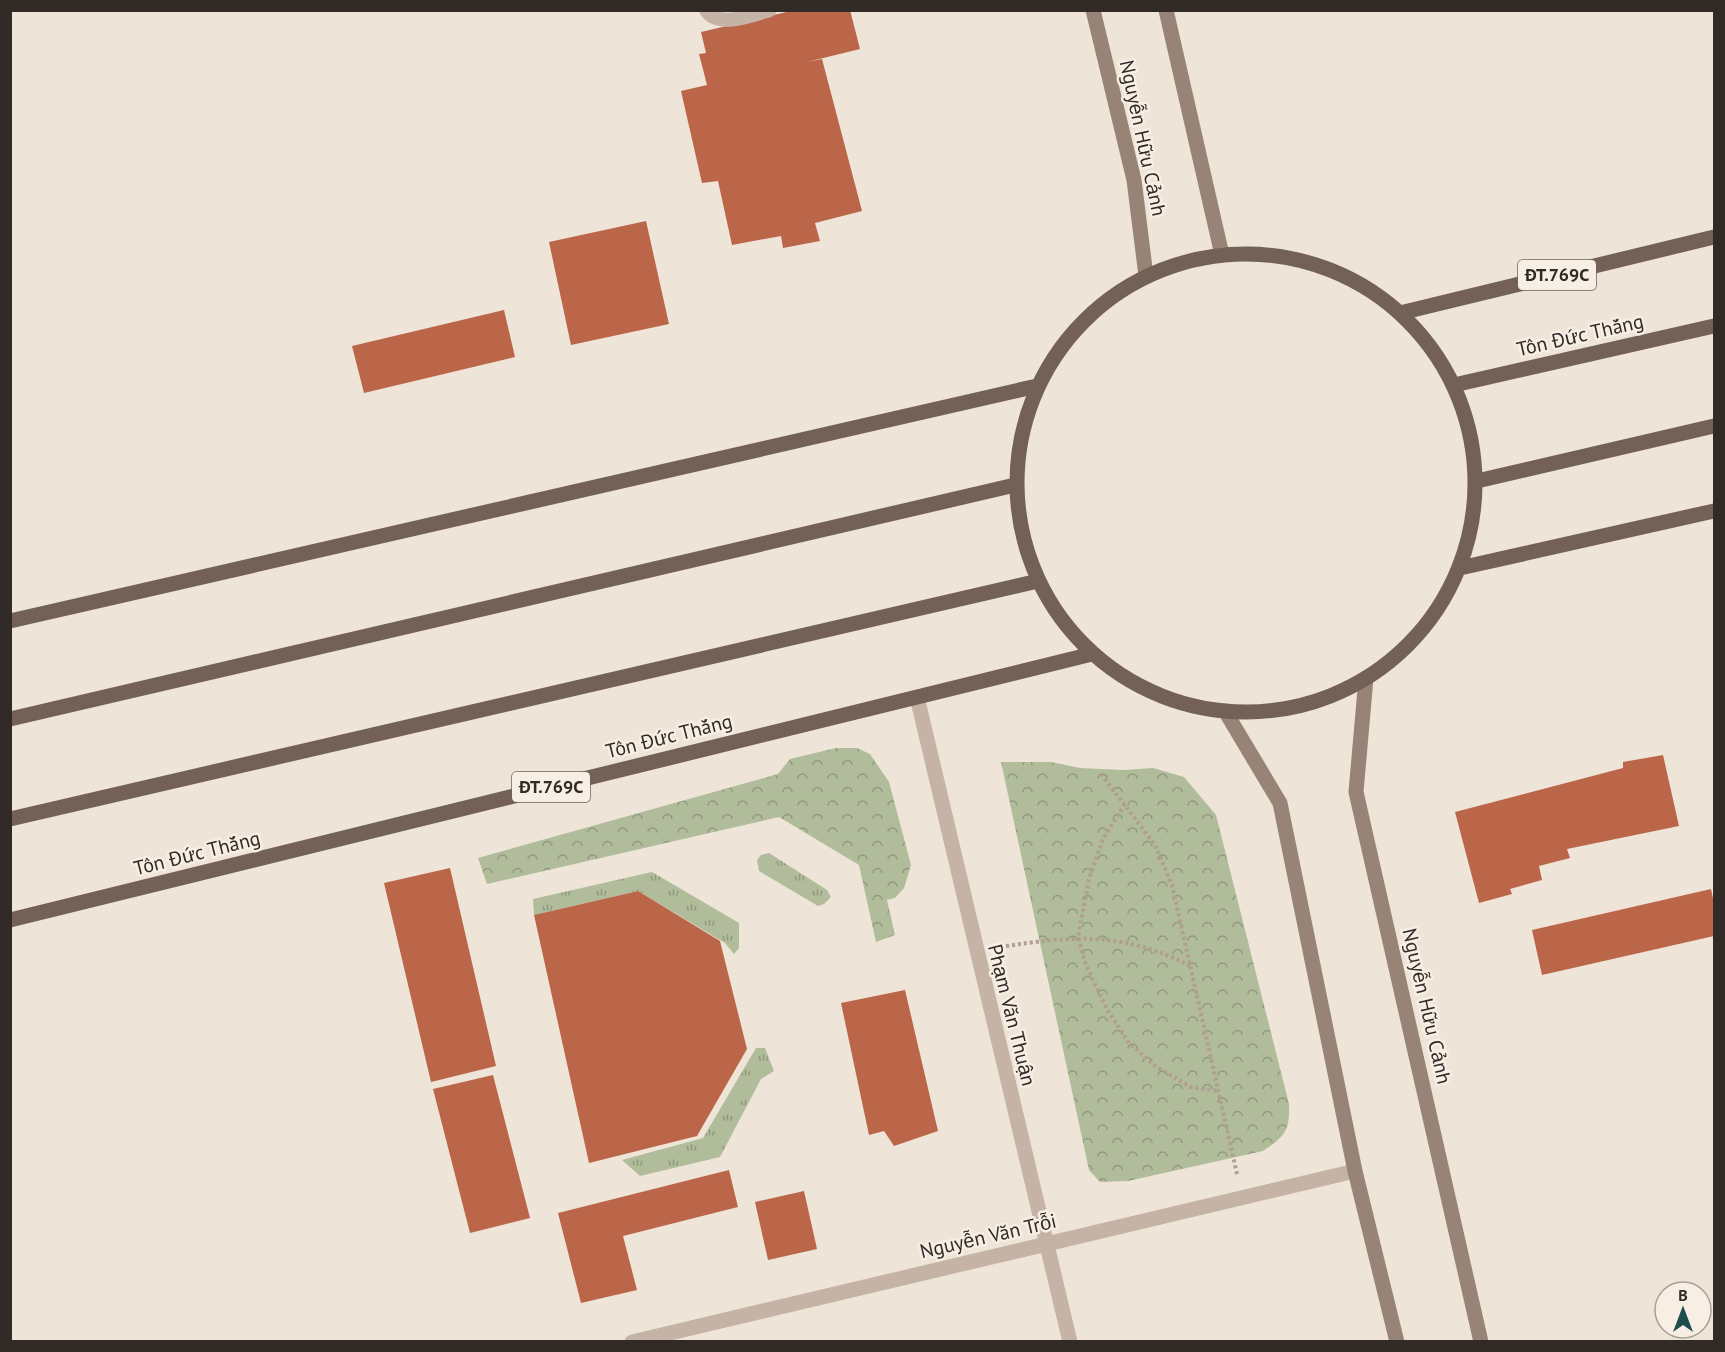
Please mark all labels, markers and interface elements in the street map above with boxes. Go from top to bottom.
street label: Nguyễn Hữu Cảnh [1114,57,1172,219]
road number: ĐT.769C [1518,260,1596,290]
street label: Tôn Đức Thắng [1514,308,1646,362]
street label: Tôn Đức Thắng [603,708,735,764]
road number: ĐT.769C [512,772,590,802]
street label: Tôn Đức Thắng [131,825,263,881]
street label: Nguyễn Hữu Cảnh [1396,926,1458,1086]
street label: Phạm Văn Thuận [982,941,1042,1089]
street label: Nguyễn Văn Trỗi [917,1208,1059,1264]
north arrow [1653,1280,1713,1340]
text: B [1678,1285,1688,1305]

